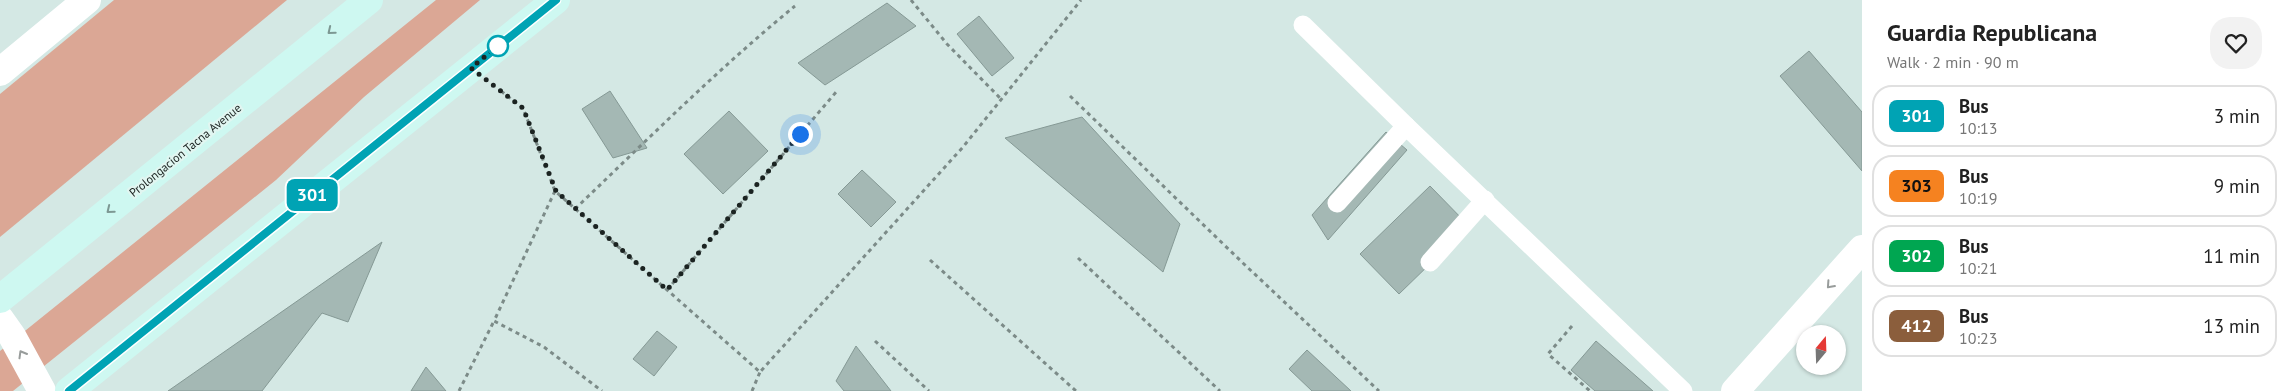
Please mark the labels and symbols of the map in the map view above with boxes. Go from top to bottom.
one-way arrow [328,25,337,33]
unlabelled marker [487,35,509,57]
street label: Prolongacion Tacna Avenue [126,100,244,200]
your location [788,122,813,147]
line badge: 301 [283,179,341,211]
one-way arrow [107,205,116,213]
one-way arrow [1827,279,1835,288]
north arrow [1796,325,1846,375]
one-way arrow [19,351,29,360]

